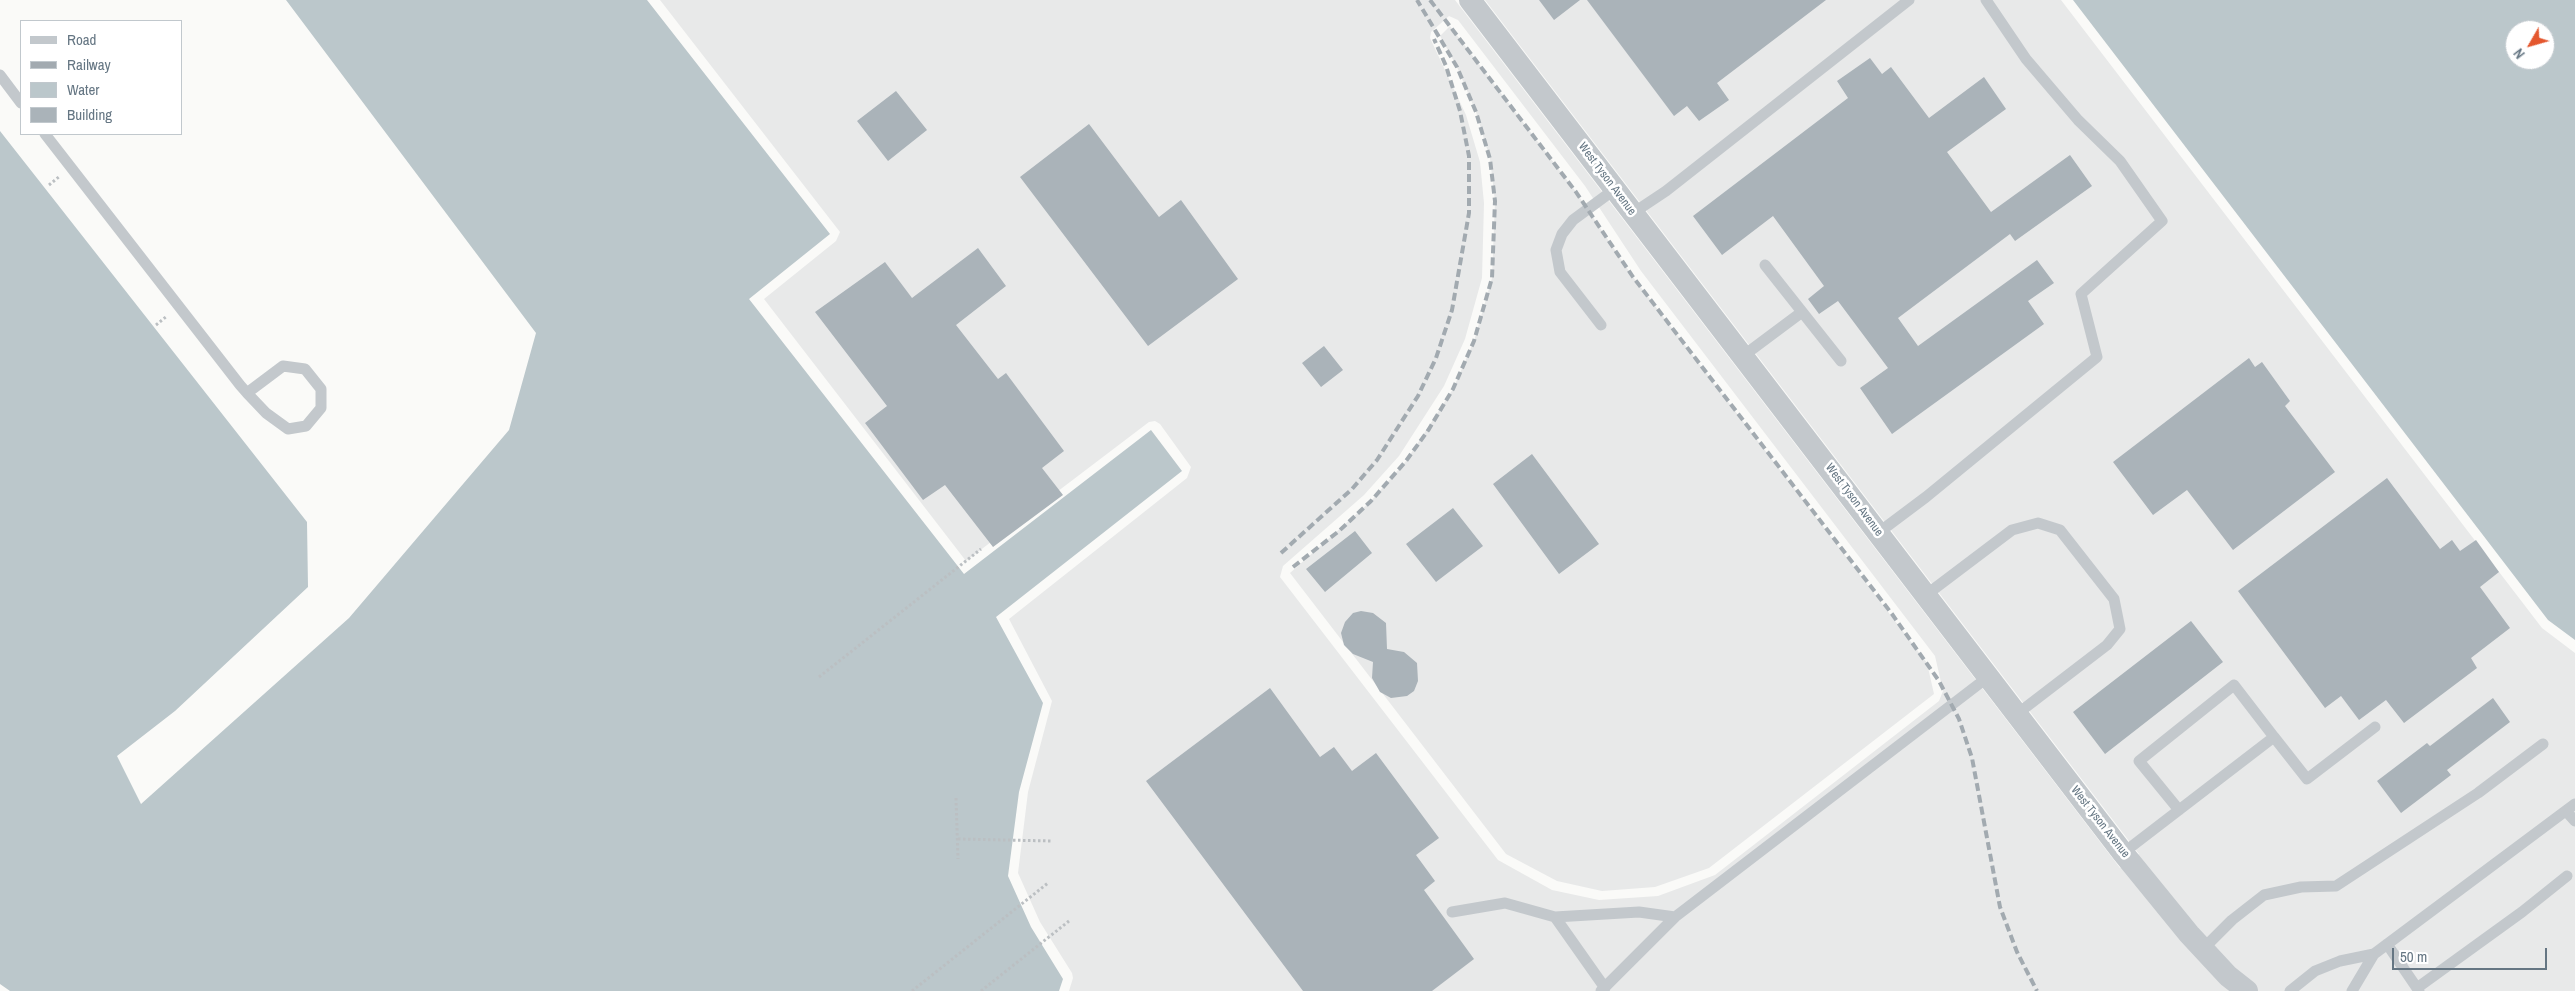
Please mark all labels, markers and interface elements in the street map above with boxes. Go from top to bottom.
legend [20,20,182,135]
north arrow [2505,20,2555,70]
text: Road [67,29,96,50]
text: N [2509,45,2529,62]
text: Railway [67,54,111,75]
text: Water [67,79,99,100]
text: Building [67,104,112,125]
street label: West Tyson Avenue [1575,140,1639,218]
street label: West Tyson Avenue [1822,461,1886,539]
street label: West Tyson Avenue [2067,783,2133,861]
scale bar [2395,938,2550,970]
text: 50 m [2400,946,2427,967]

